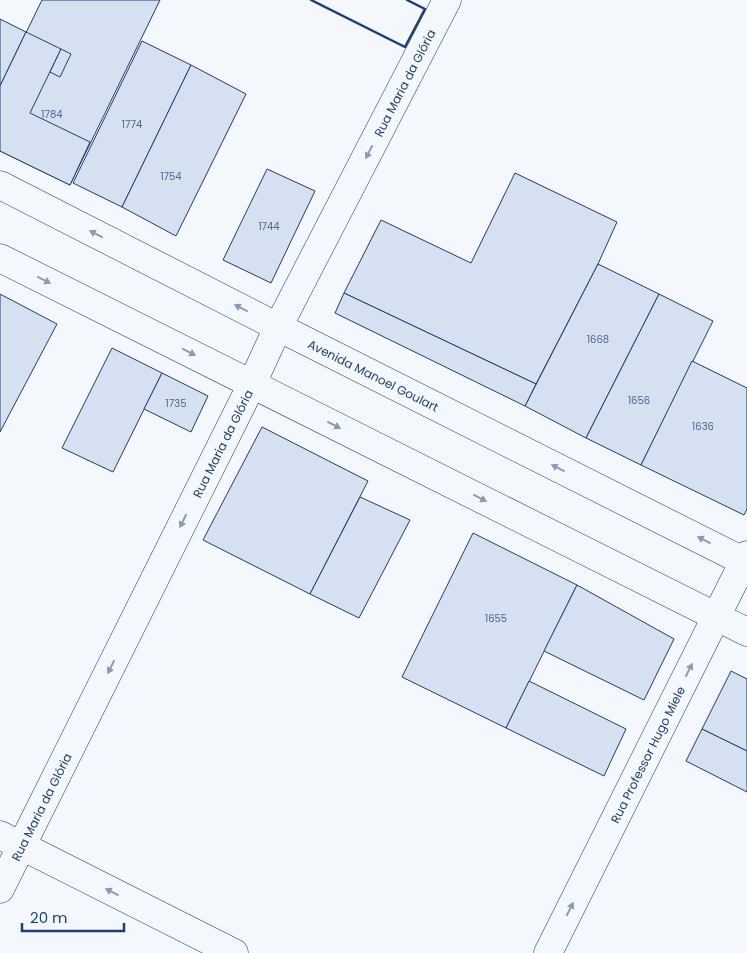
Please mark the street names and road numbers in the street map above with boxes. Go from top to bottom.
street label: Rua Maria da Glória [369,26,439,139]
street label: Avenida Manoel Goulart [305,335,442,415]
street label: Rua Maria da Glória [188,387,256,500]
street label: Rua Professor Hugo Miele [606,683,689,826]
street label: Rua Maria da Glória [7,750,75,864]

